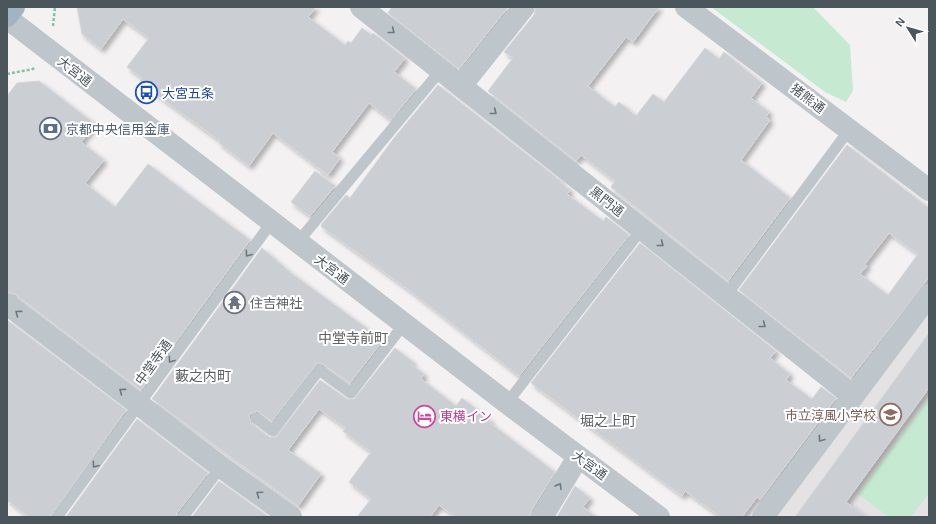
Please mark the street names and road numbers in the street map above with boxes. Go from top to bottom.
street label: 大宮通 [55,53,95,89]
street label: 猪熊通 [788,81,828,116]
street label: 黒門通 [587,183,627,219]
street label: 大宮通 [312,252,352,287]
street label: 中堂寺通 [132,337,175,388]
street label: 大宮通 [570,448,610,483]

